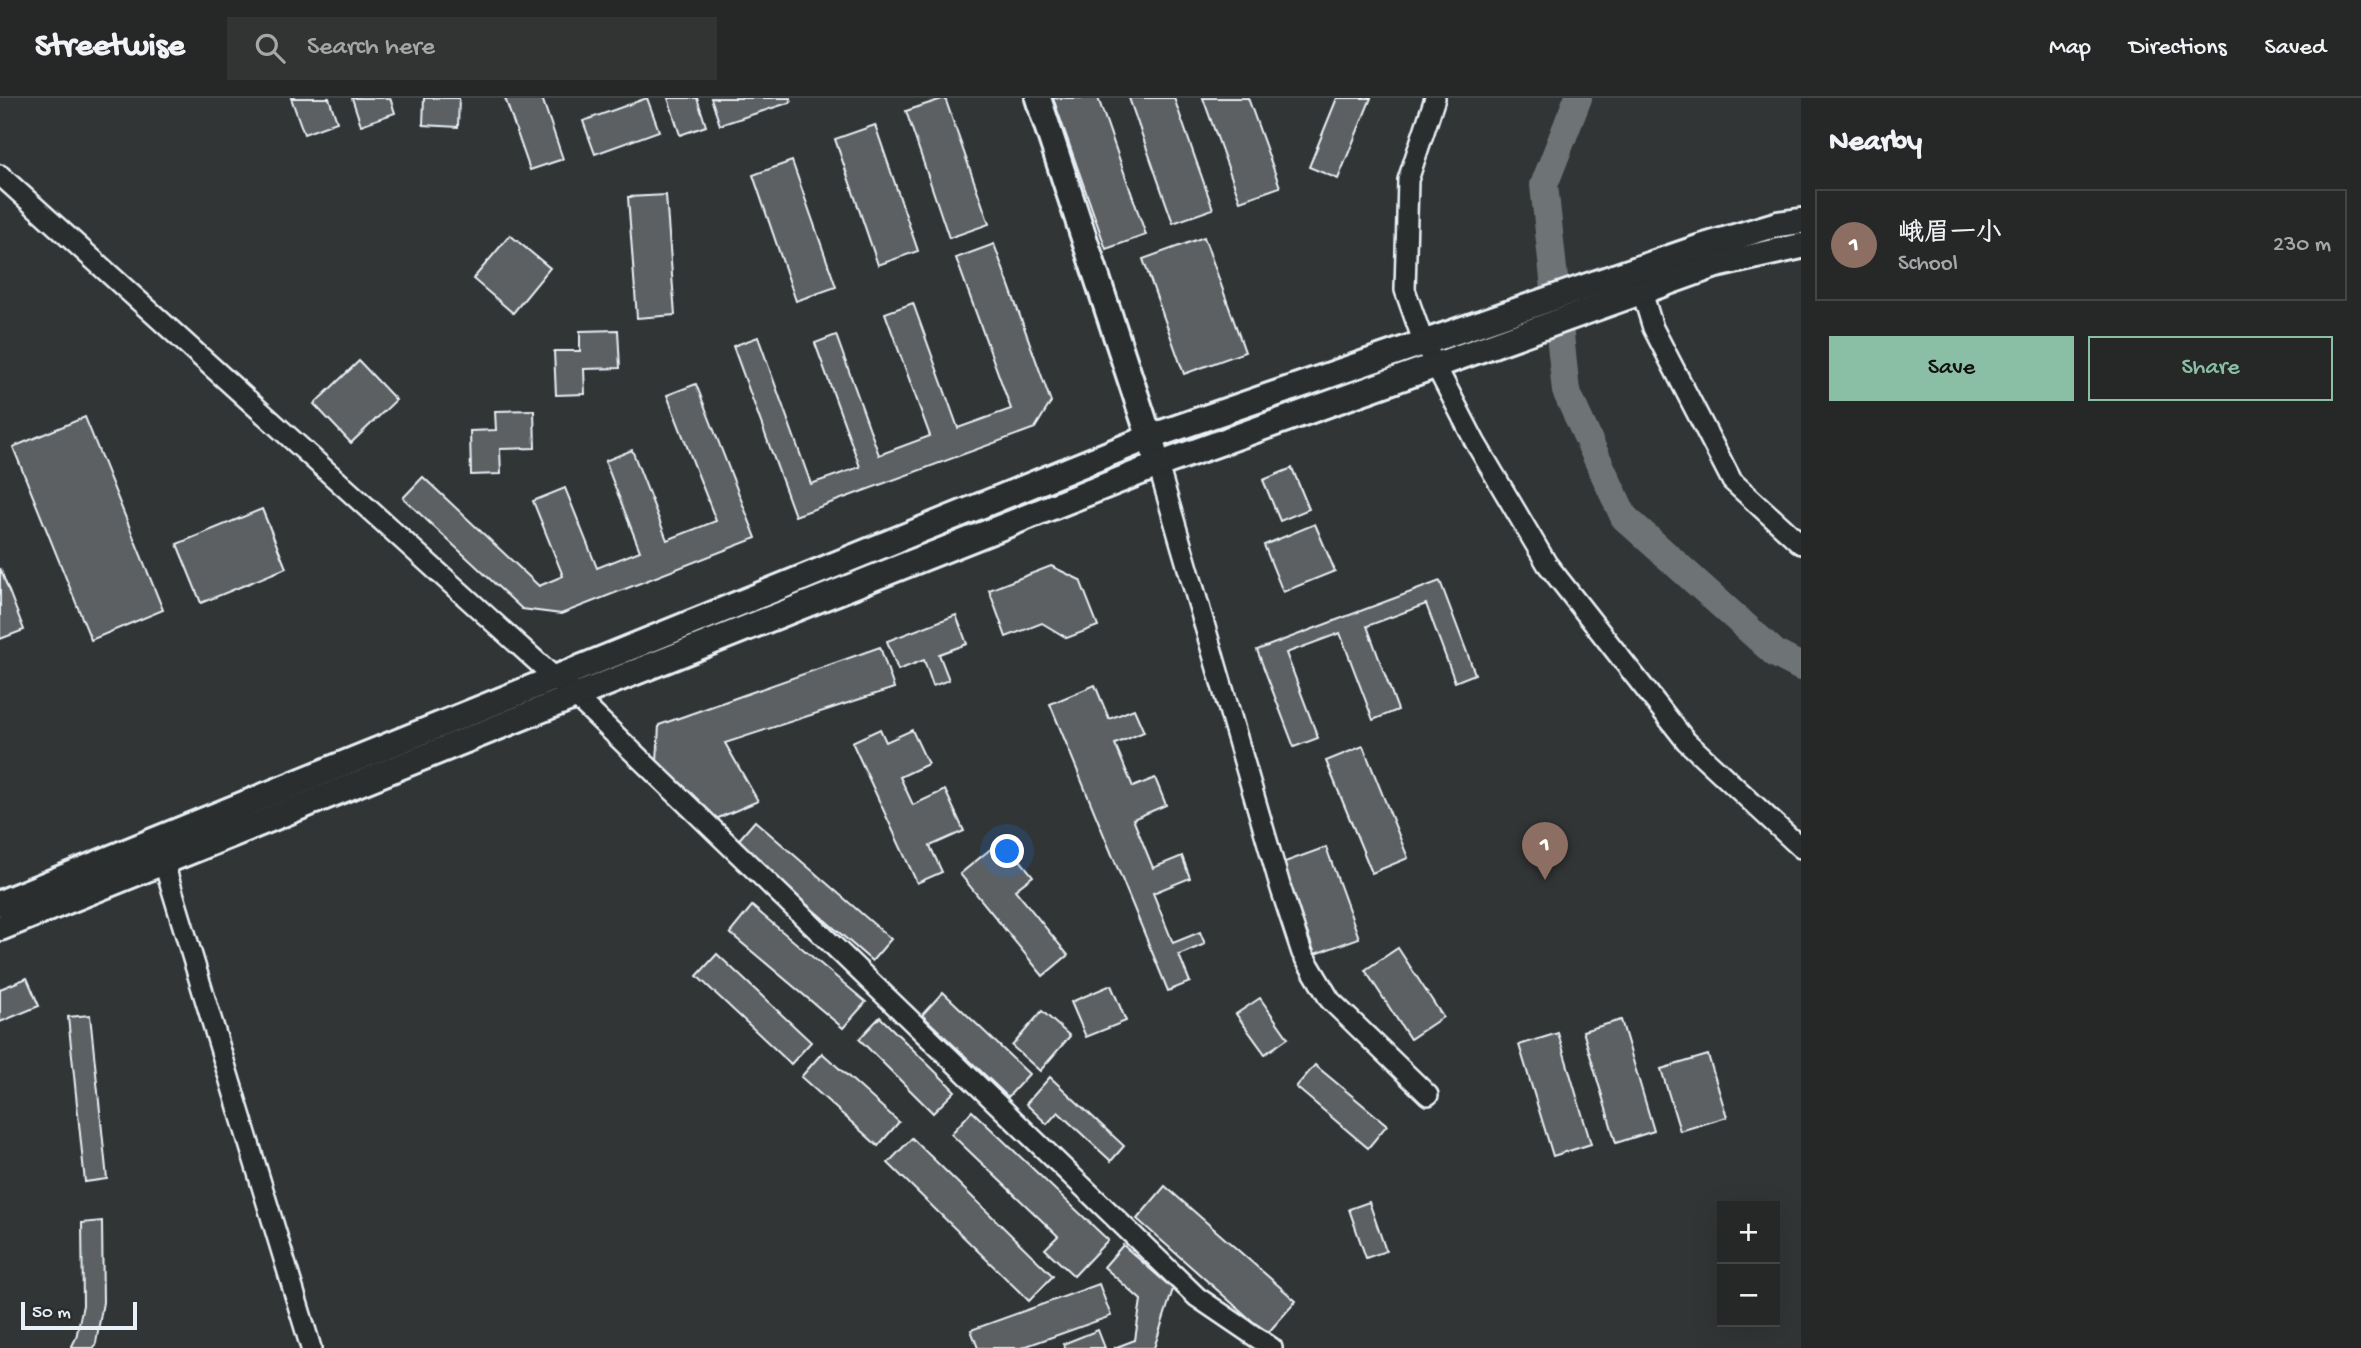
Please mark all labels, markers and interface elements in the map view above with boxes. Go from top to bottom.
search box [227,17,717,80]
text: Streetwise [35,29,185,67]
icon: search [251,29,289,67]
text: Search here [307,33,435,64]
text: Map [2049,34,2091,63]
text: Directions [2129,34,2227,63]
text: Saved [2265,34,2326,63]
text: Nearby [1829,126,1922,161]
text: 峨眉一小 [1898,220,2002,251]
text: 1 [1849,232,1859,259]
text: 230 m [2273,232,2331,259]
text: School [1898,251,1958,278]
button: Save [1829,336,2074,401]
button: Share [2088,336,2333,401]
pin: 1 [1522,822,1568,880]
your location [990,834,1024,868]
map controls [1717,1201,1780,1327]
button: + [1717,1201,1780,1264]
button: − [1717,1264,1780,1327]
scale bar [21,1299,136,1331]
text: 50 m [32,1302,71,1325]

